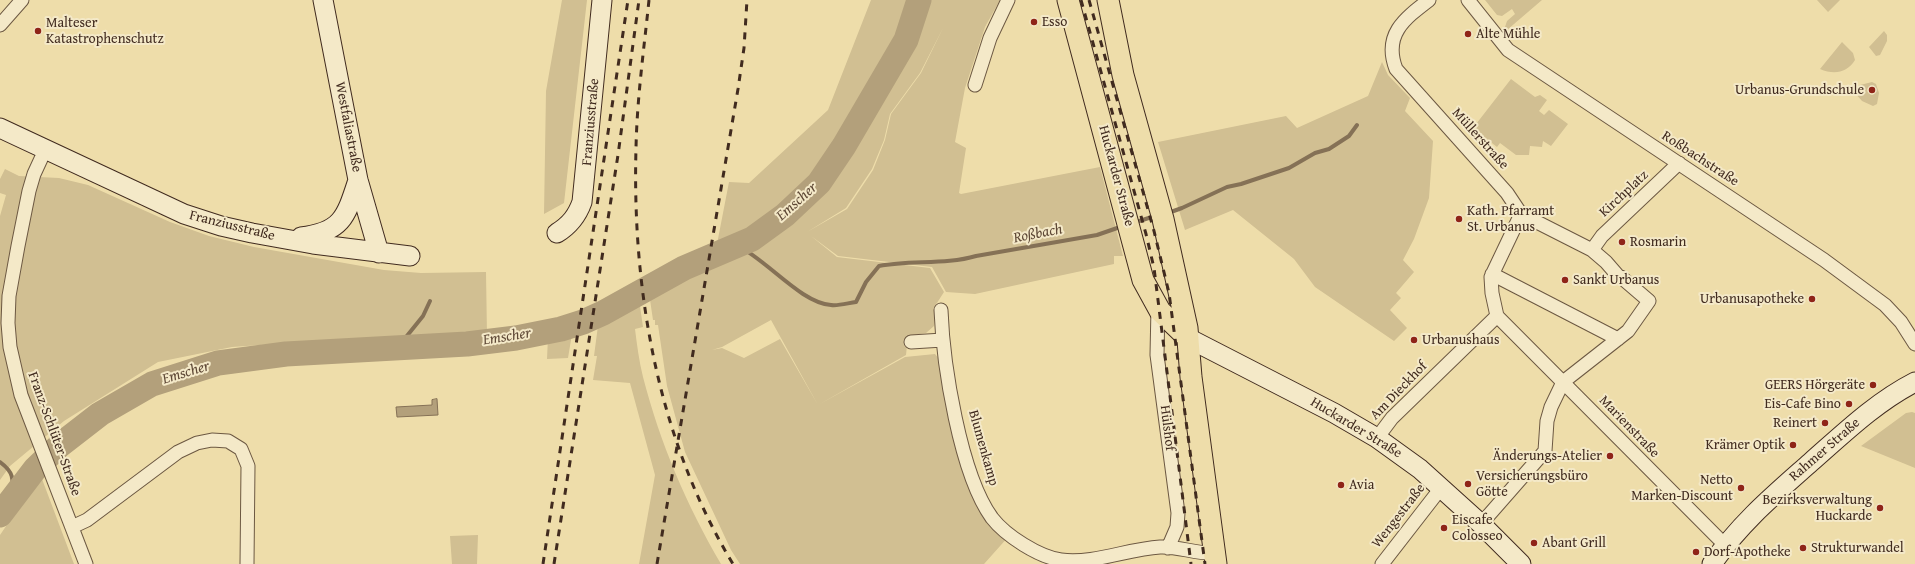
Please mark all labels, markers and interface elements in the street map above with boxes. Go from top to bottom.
place label: Esso [1042,14,1067,30]
place label: Malteser Katastrophenschutz [46,15,164,48]
marker: Esso [1029,17,1039,27]
marker: Malteser Katastrophenschutz [33,26,43,36]
place label: Alte Mühle [1476,26,1540,42]
marker: Alte Mühle [1463,29,1473,39]
street label: Franziusstraße [579,78,603,166]
street label: Westfaliastraße [331,80,365,174]
place label: Urbanus-Grundschule [1735,82,1864,98]
marker: Urbanus-Grundschule [1867,85,1877,95]
street label: Müllerstraße [1448,105,1512,173]
street label: Huckarder Straße [1094,124,1138,228]
street label: Roßbachstraße [1658,128,1742,190]
street label: Kirchplatz [1596,167,1652,221]
water label: Emscher [773,179,821,225]
place label: Kath. Pfarramt St. Urbanus [1467,203,1554,236]
street label: Franziusstraße [187,207,277,245]
marker: Kath. Pfarramt St. Urbanus [1454,214,1464,224]
water label: Roßbach [1012,220,1064,248]
place label: Rosmarin [1630,234,1686,250]
marker: Rosmarin [1617,237,1627,247]
place label: Sankt Urbanus [1573,272,1659,288]
marker: Sankt Urbanus [1560,275,1570,285]
place label: Urbanusapotheke [1700,291,1804,307]
marker: Urbanusapotheke [1807,294,1817,304]
water label: Emscher [482,324,532,350]
place label: Urbanushaus [1422,332,1499,348]
marker: Urbanushaus [1409,335,1419,345]
water label: Emscher [160,357,212,389]
street label: Am Dieckhof [1367,358,1431,424]
street label: Franz-Schlüter-Straße [24,370,84,498]
place label: GEERS Hörgeräte [1765,377,1865,393]
marker: GEERS Hörgeräte [1868,380,1878,390]
street label: Marienstraße [1595,392,1663,462]
street label: Huckarder Straße [1307,394,1405,462]
place label: Eis-Cafe Bino [1764,396,1841,412]
marker: Eis-Cafe Bino [1844,399,1854,409]
street label: Hülshof [1156,404,1178,452]
street label: Blumenkamp [964,408,1002,488]
place label: Reinert [1773,415,1817,431]
street label: Rahmer Straße [1786,415,1864,485]
marker: Reinert [1820,418,1830,428]
place label: Krämer Optik [1705,437,1785,453]
marker: Krämer Optik [1788,440,1798,450]
place label: Änderungs-Atelier [1493,448,1602,464]
marker: Änderungs-Atelier [1605,451,1615,461]
place label: Versicherungsbüro Götte [1476,468,1588,500]
place label: Netto Marken-Discount [1631,472,1733,504]
place label: Avia [1349,477,1374,493]
marker: Versicherungsbüro Götte [1463,479,1473,489]
marker: Avia [1336,480,1346,490]
street label: Wengestraße [1369,481,1429,551]
marker: Netto Marken-Discount [1736,483,1746,493]
place label: Bezirksverwaltung Huckarde [1762,492,1872,524]
marker: Bezirksverwaltung Huckarde [1875,503,1885,513]
place label: Eiscafe Colosseo [1452,512,1503,544]
marker: Eiscafe Colosseo [1439,523,1449,533]
place label: Abant Grill [1542,535,1606,551]
marker: Abant Grill [1529,538,1539,548]
place label: Strukturwandel [1811,540,1904,556]
marker: Strukturwandel [1798,543,1808,553]
place label: Dorf-Apotheke [1704,544,1791,560]
marker: Dorf-Apotheke [1691,547,1701,557]

